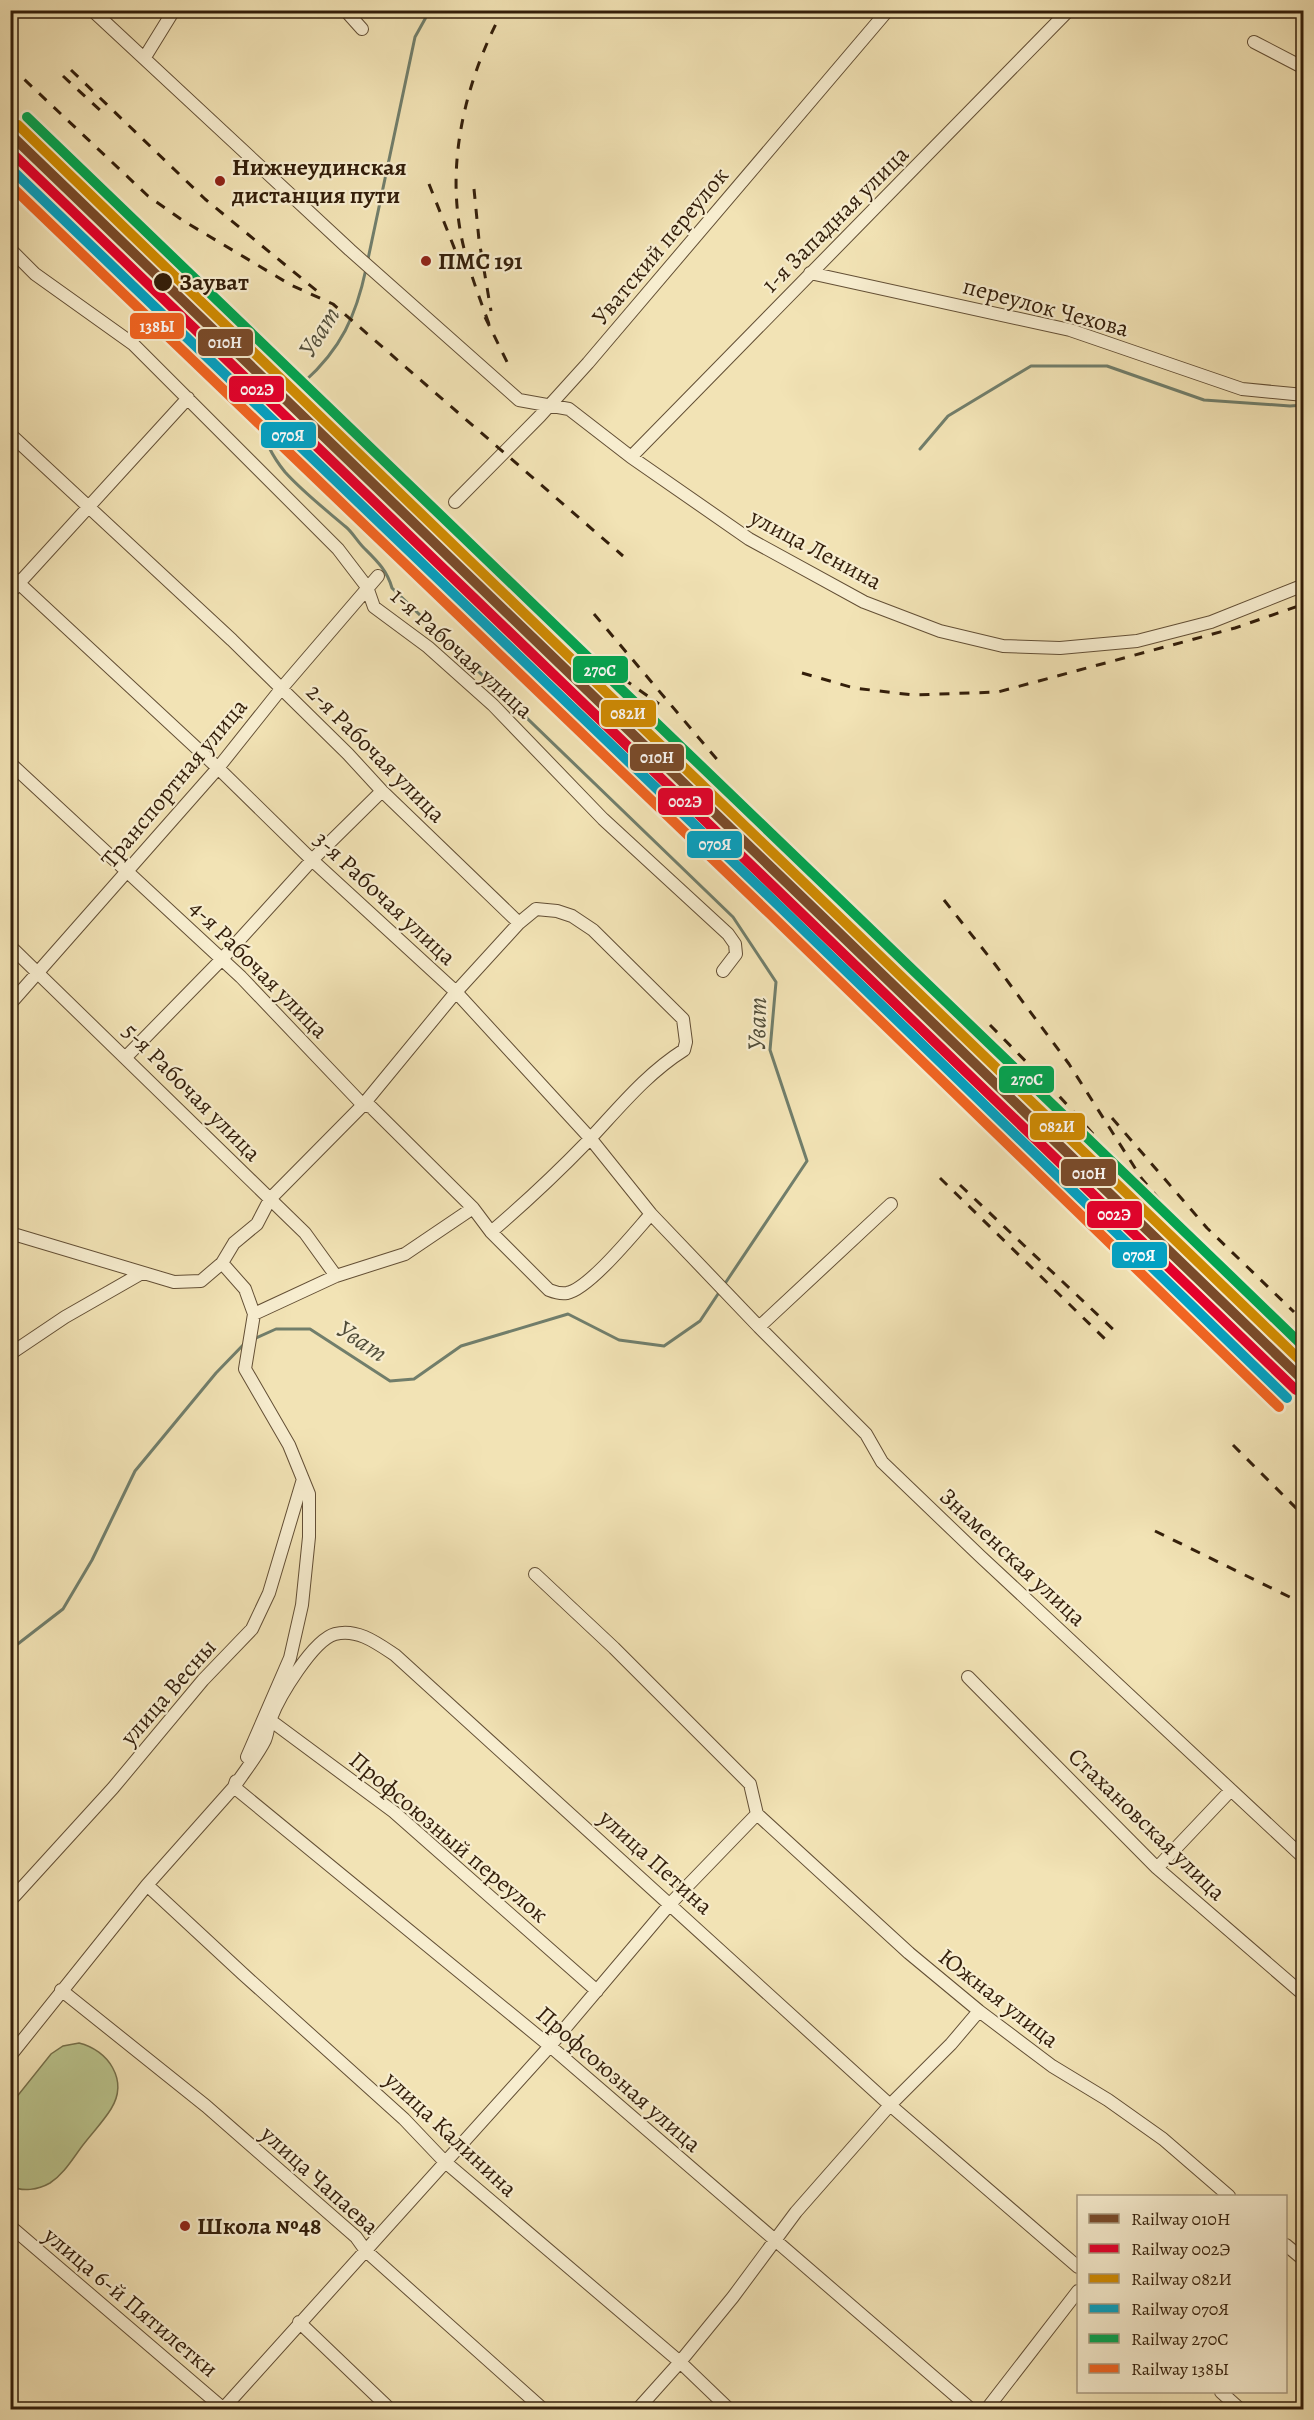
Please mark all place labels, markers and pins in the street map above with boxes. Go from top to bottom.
place label: Нижнеудинская дистанция пути [231,151,407,211]
marker: Нижнеудинская дистанция пути [213,174,227,188]
place label: ПМС 191 [438,245,523,277]
marker: ПМС 191 [419,254,433,268]
place label: Зауват [179,266,249,298]
marker: Зауват [152,271,174,293]
place label: Школа №48 [197,2210,322,2242]
marker: Школа №48 [178,2219,192,2233]

